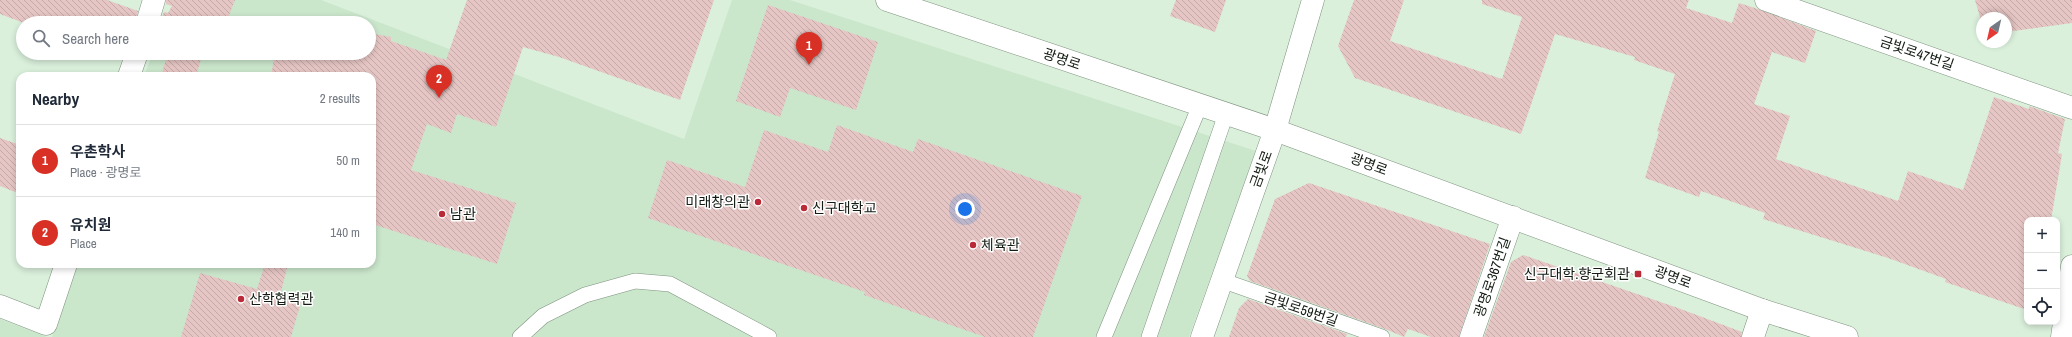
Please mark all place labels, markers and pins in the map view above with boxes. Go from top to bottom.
pin: 1 [796,32,822,65]
pin: 2 [426,65,452,98]
place label: 미래창의관 [686,193,750,211]
marker: 미래창의관 [753,197,763,207]
place label: 신구대학교 [812,199,877,217]
marker: 신구대학교 [799,203,809,213]
place label: 남관 [450,205,476,223]
marker: 남관 [437,209,447,219]
place label: 체육관 [981,236,1020,254]
marker: 체육관 [968,240,978,250]
place label: 신구대학.향군회관 [1524,265,1630,283]
marker: 신구대학.향군회관 [1633,269,1643,279]
place label: 산학협력관 [249,290,314,308]
marker: 산학협력관 [236,294,246,304]

